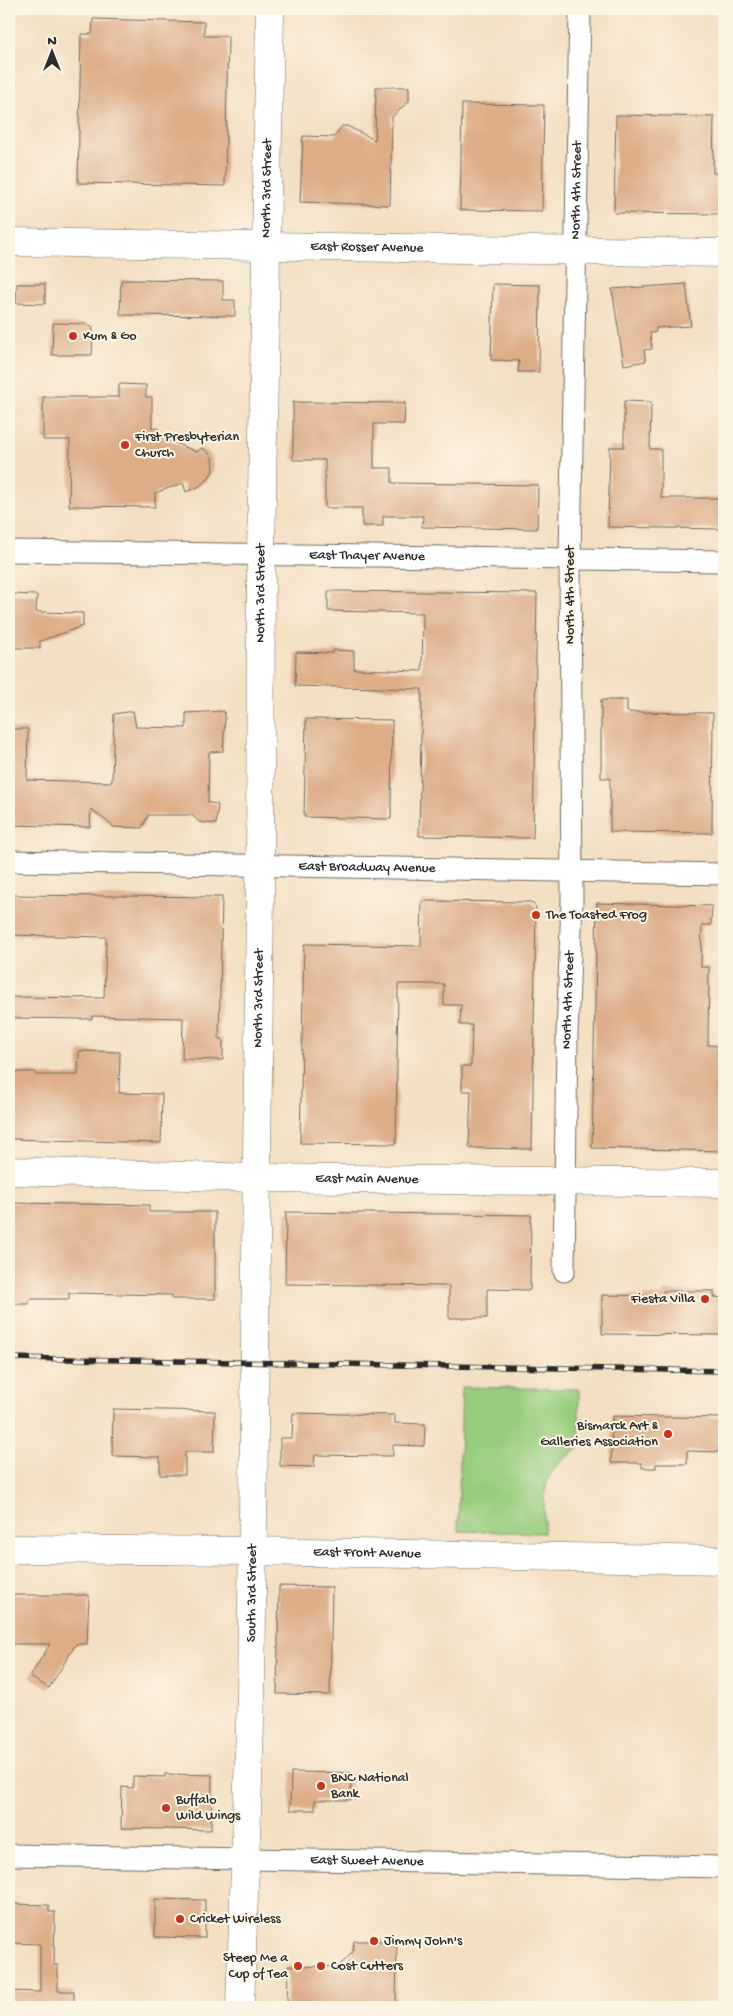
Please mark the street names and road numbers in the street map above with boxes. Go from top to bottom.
street label: North 3rd Street [258,137,276,238]
street label: North 4th Street [567,139,586,240]
street label: East Rosser Avenue [310,238,425,257]
street label: North 3rd Street [252,542,270,643]
street label: North 4th Street [562,545,579,644]
street label: East Thayer Avenue [309,547,426,565]
street label: East Broadway Avenue [298,858,436,877]
street label: North 3rd Street [250,947,268,1048]
street label: North 4th Street [558,949,579,1049]
street label: East Main Avenue [315,1170,419,1188]
street label: South 3rd Street [243,1543,261,1642]
street label: East Front Avenue [313,1544,422,1563]
street label: East Sweet Avenue [310,1852,425,1870]

